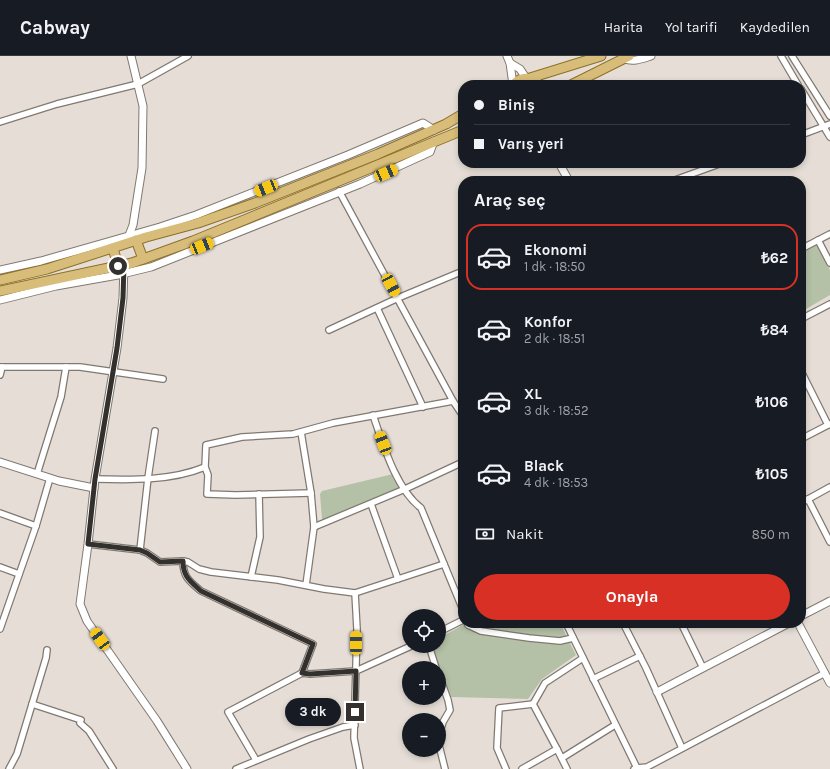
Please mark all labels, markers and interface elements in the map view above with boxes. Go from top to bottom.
text: Cabway [20,17,90,39]
text: Harita [604,19,643,36]
text: Yol tarifi [665,19,718,36]
text: Kaydedilen [740,19,810,36]
text: Biniş [498,96,535,114]
text: Varış yeri [498,135,564,153]
car [373,163,399,183]
car [253,178,279,198]
text: Araç seç [474,189,546,211]
car [189,236,215,256]
icon: car [476,239,512,275]
text: Ekonomi [524,241,587,259]
text: ₺62 [761,249,788,267]
route start [109,257,127,275]
text: 1 dk · 18:50 [524,259,585,274]
car [380,272,402,298]
icon: car [476,311,512,347]
text: Konfor [524,313,572,331]
text: ₺84 [761,321,788,339]
text: 2 dk · 18:51 [524,331,585,346]
icon: car [476,383,512,419]
text: XL [524,385,542,403]
text: ₺106 [755,393,788,411]
text: 3 dk · 18:52 [524,403,588,418]
car [373,430,393,456]
icon: car [476,455,512,491]
text: Black [524,457,564,475]
text: ₺105 [756,465,788,483]
text: 4 dk · 18:53 [524,475,588,490]
icon: cash [474,523,496,545]
text: Nakit [506,525,543,543]
text: 850 m [752,527,790,542]
button: Onayla [474,574,790,620]
map controls [402,609,446,757]
button: locate [402,609,446,653]
car [88,626,112,652]
car [350,631,362,655]
button: + [402,661,446,705]
callout: 3 dk [285,698,341,726]
route end [346,703,364,721]
text: 3 dk [299,704,327,719]
button: − [402,713,446,757]

